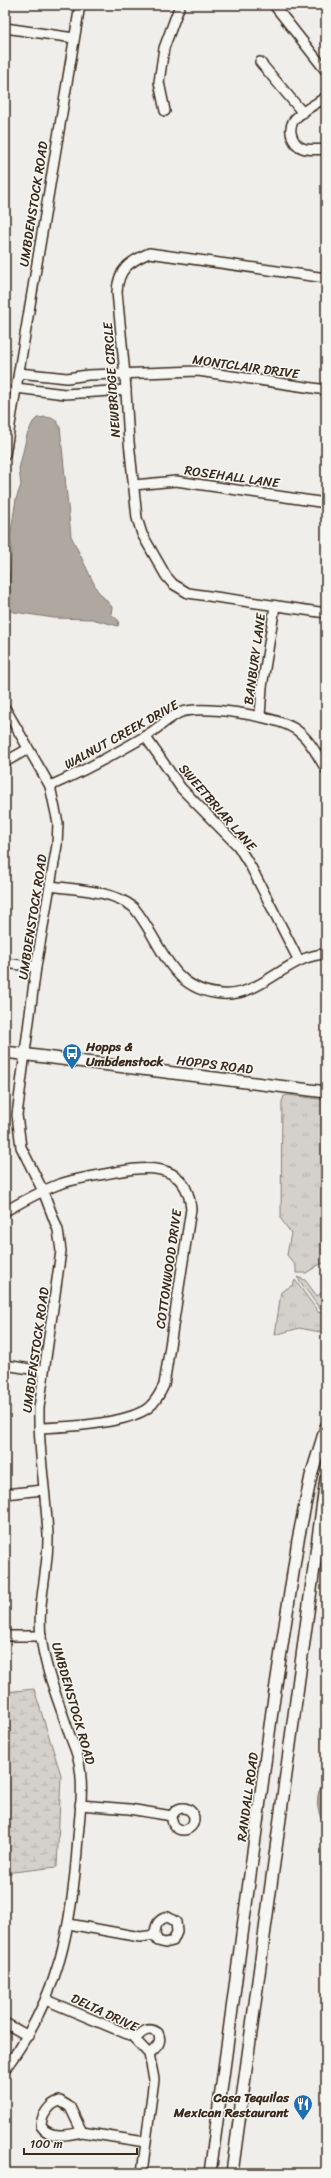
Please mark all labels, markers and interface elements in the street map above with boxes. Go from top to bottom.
street label: UMBDENSTOCK ROAD [12,140,55,268]
street label: NEWBRIDGE CIRCLE [96,321,127,438]
street label: MONTCLAIR DRIVE [191,348,301,385]
street label: ROSEHALL LANE [183,458,282,495]
street label: BANBURY LANE [237,611,272,706]
street label: WALNUT CREEK DRIVE [60,693,183,775]
street label: SWEETBRIAR LANE [173,758,263,857]
street label: UMBDENSTOCK ROAD [11,853,54,981]
place label: Hopps & Umbdenstock [85,1035,164,1073]
bus stop icon: Hopps & Umbdenstock [61,1042,83,1070]
street label: HOPPS ROAD [175,1048,255,1081]
street label: COTTONWOOD DRIVE [149,1207,188,1330]
street label: UMBDENSTOCK ROAD [15,1286,56,1414]
street label: UMBDENSTOCK ROAD [45,1639,102,1767]
street label: RANDALL ROAD [230,1751,265,1843]
street label: DELTA DRIVE [67,1987,143,2038]
place label: Casa Tequilas Mexican Restaurant [173,2086,290,2124]
restaurant icon: Casa Tequilas Mexican Restaurant [292,2093,314,2121]
scale bar [24,2130,137,2156]
text: 100 m [30,2133,63,2155]

